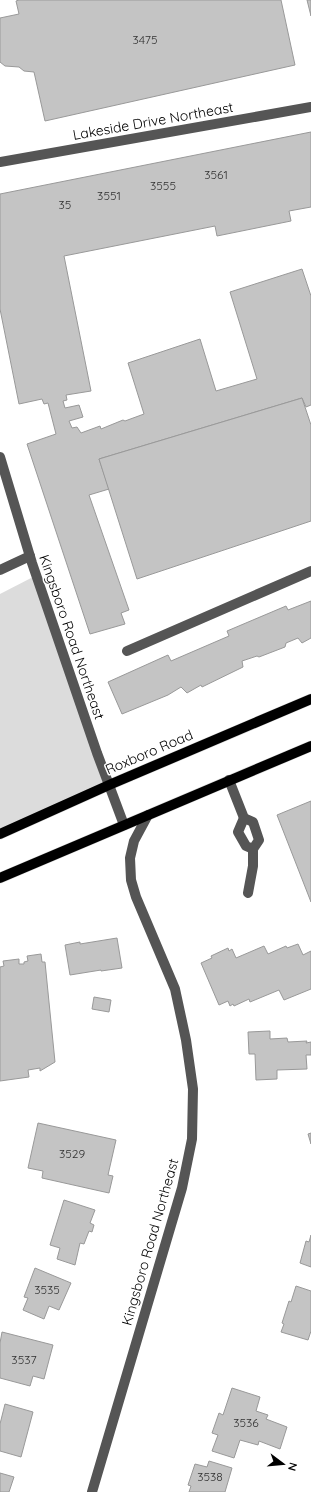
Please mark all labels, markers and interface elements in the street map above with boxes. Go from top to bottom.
house number: 3475 [133,32,157,47]
street label: Lakeside Drive Northeast [71,98,235,144]
house number: 3561 [204,167,228,182]
house number: 3555 [150,178,176,193]
house number: 3551 [97,188,121,203]
house number: 35 [59,197,71,212]
street label: Kingsboro Road Northeast [35,552,109,722]
street label: Roxboro Road [102,725,196,779]
house number: 3529 [59,1146,85,1161]
street label: Kingsboro Road Northeast [117,1156,183,1328]
house number: 3535 [34,1282,60,1297]
house number: 3537 [11,1352,37,1367]
house number: 3536 [233,1415,259,1430]
north arrow [263,1444,303,1484]
text: N [285,1461,300,1473]
house number: 3538 [197,1469,223,1484]

